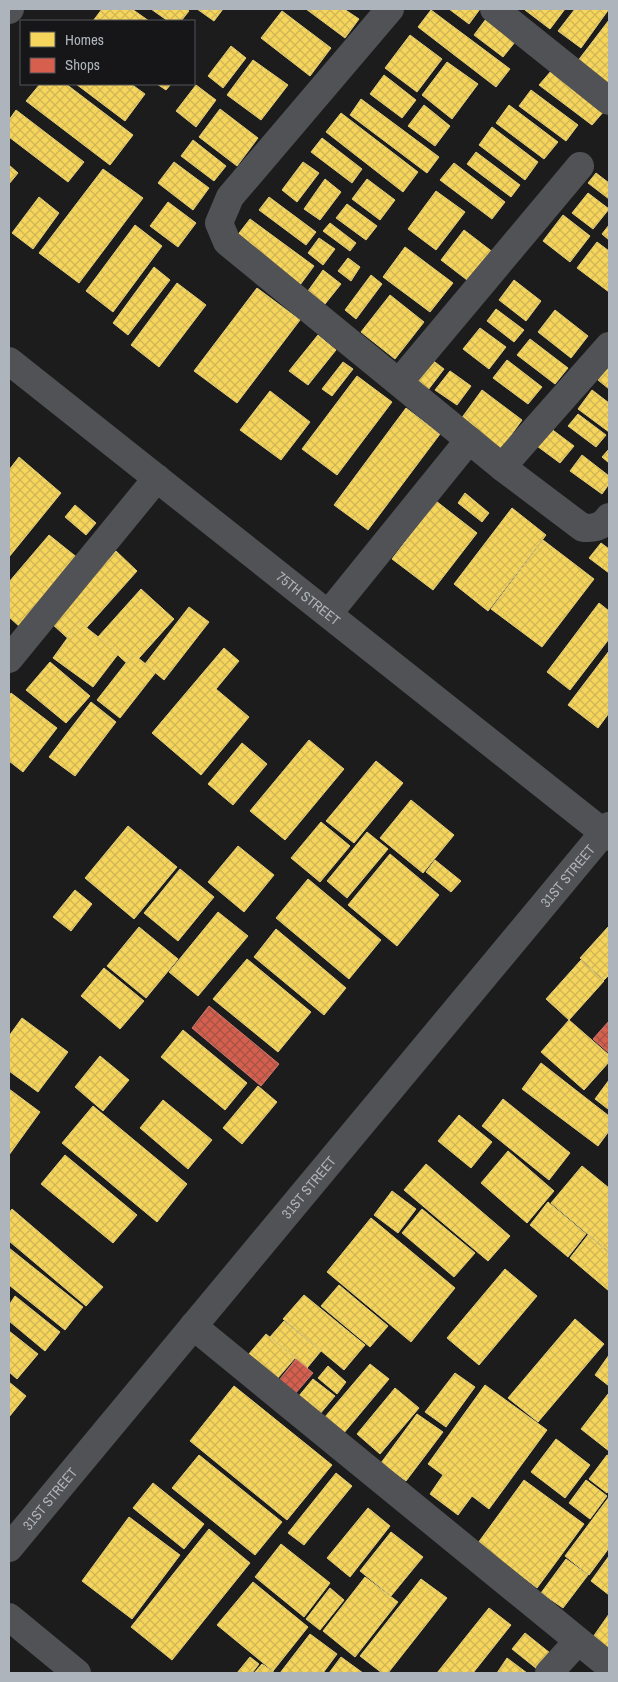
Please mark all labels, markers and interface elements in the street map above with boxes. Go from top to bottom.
legend [20,20,195,85]
text: Homes [65,29,104,50]
text: Shops [65,54,100,75]
street label: 75TH STREET [273,568,344,629]
street label: 31ST STREET [536,841,599,911]
street label: 31ST STREET [278,1152,340,1222]
street label: 31ST STREET [19,1464,81,1534]

